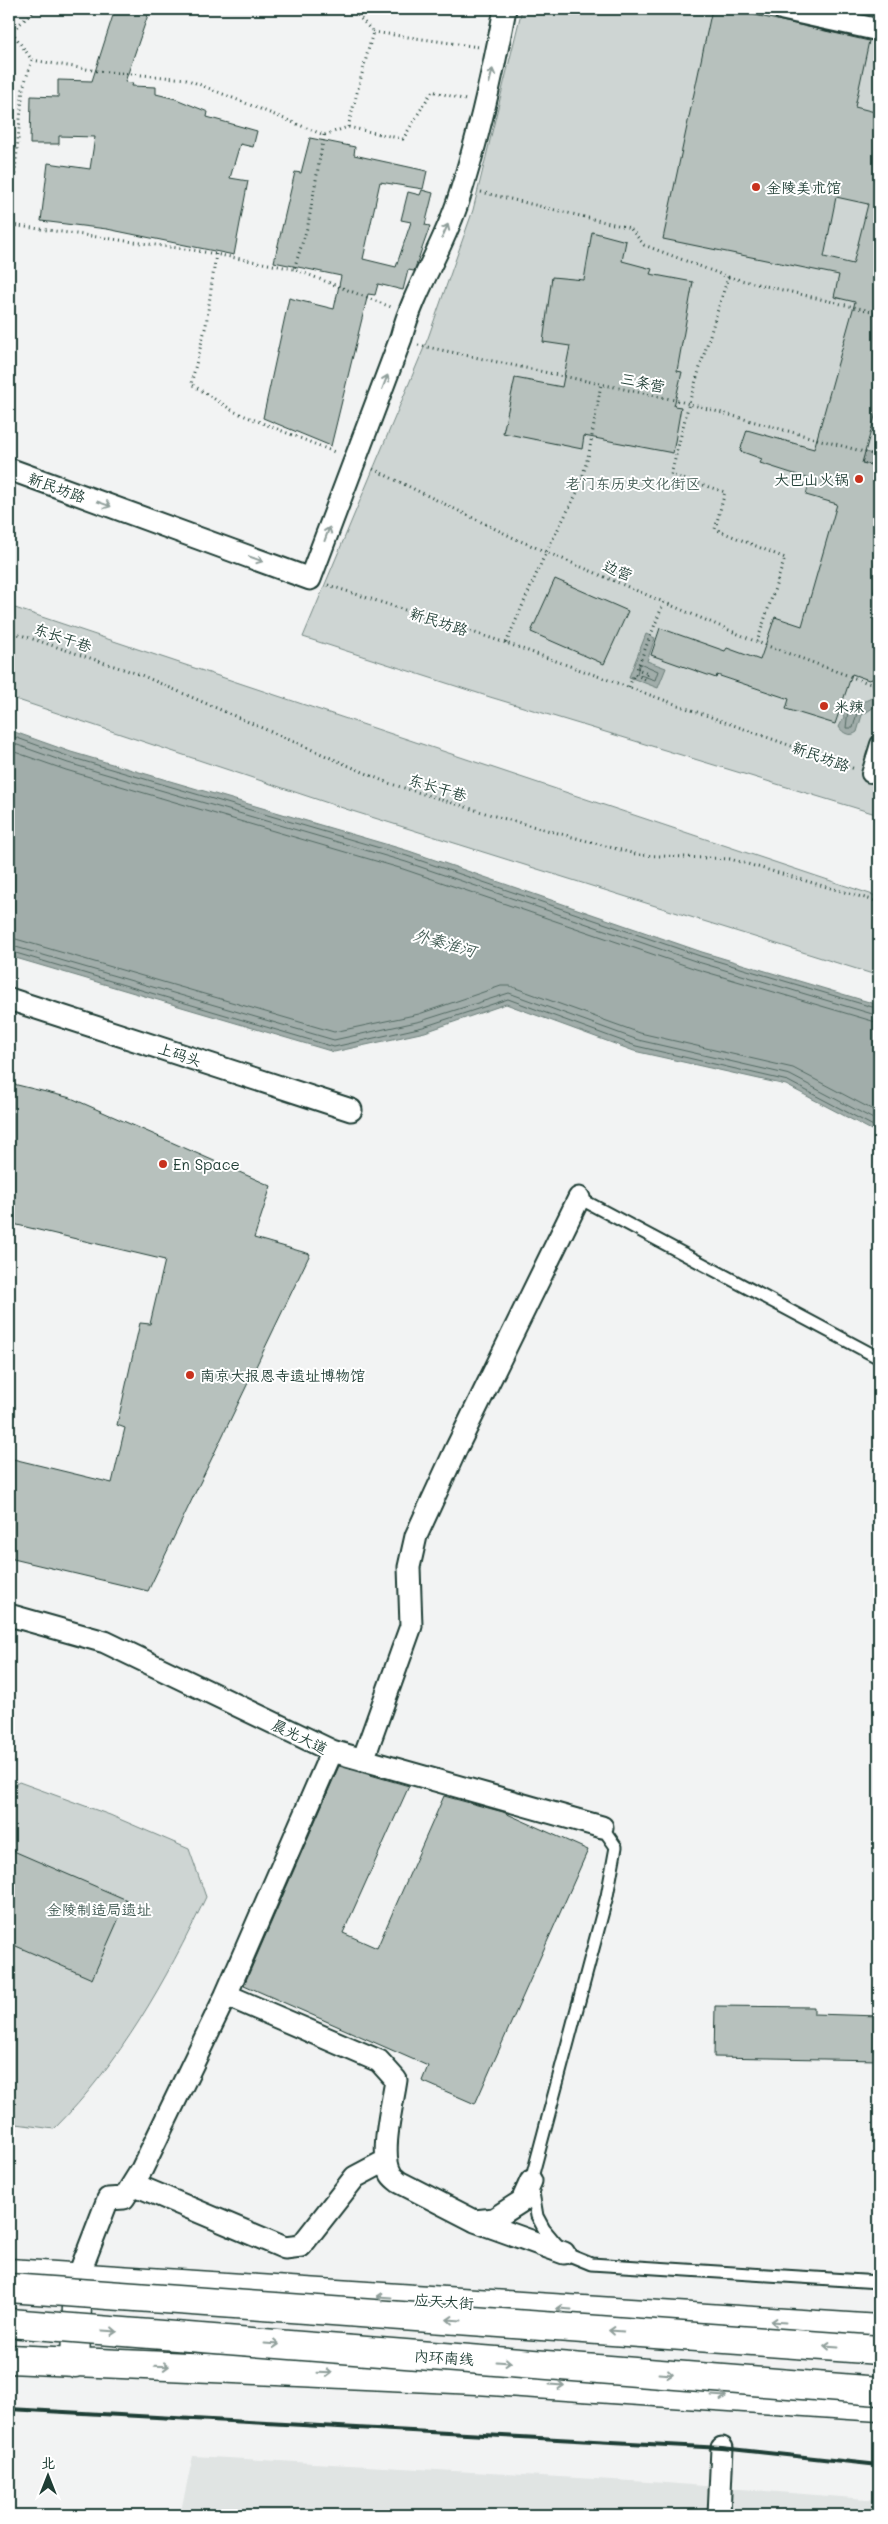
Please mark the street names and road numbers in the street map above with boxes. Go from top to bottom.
street label: 三条营 [619,368,667,396]
street label: 新民坊路 [25,467,89,507]
street label: 边营 [600,555,636,585]
street label: 新民坊路 [407,602,471,640]
street label: 东长干巷 [31,618,95,656]
street label: 新民坊路 [789,736,853,776]
street label: 东长干巷 [406,769,470,805]
street label: 上码头 [156,1038,204,1070]
street label: 晨光大道 [269,1714,331,1758]
street label: 应天大街 [413,2289,475,2313]
street label: 内环南线 [413,2345,475,2369]

